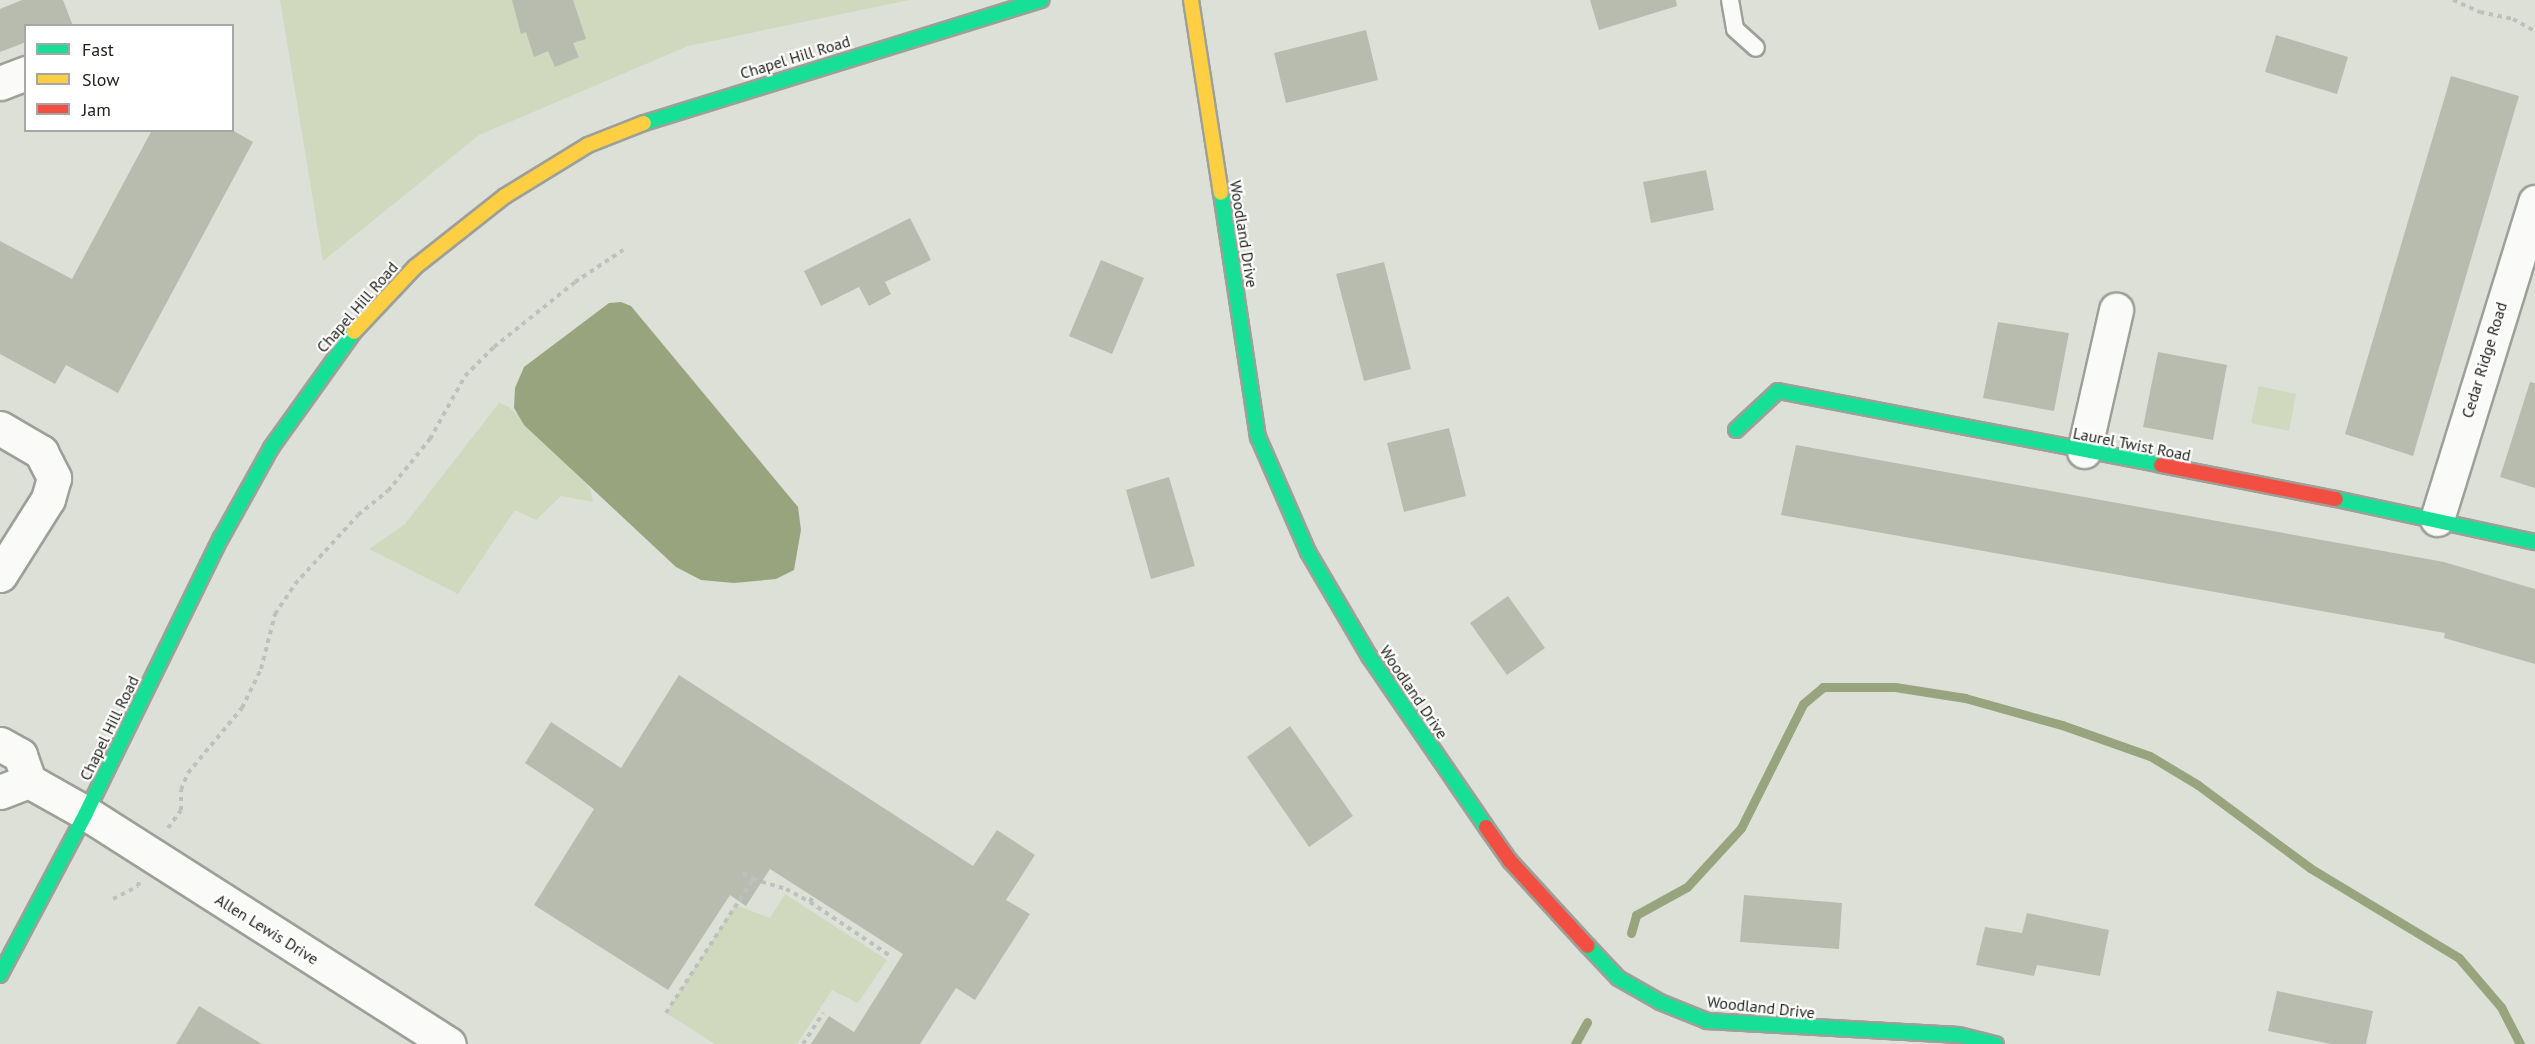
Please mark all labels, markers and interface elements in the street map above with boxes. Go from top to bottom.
legend [24,24,234,132]
street label: Chapel Hill Road [738,31,852,83]
text: Fast [82,38,114,61]
text: Slow [82,68,120,91]
text: Jam [82,98,111,121]
street label: Woodland Drive [1226,179,1262,289]
street label: Chapel Hill Road [312,258,402,356]
street label: Cedar Ridge Road [2457,300,2511,420]
street label: Laurel Twist Road [2071,423,2193,465]
street label: Woodland Drive [1376,642,1452,742]
street label: Chapel Hill Road [75,673,143,783]
street label: Allen Lewis Drive [212,890,322,968]
street label: Woodland Drive [1706,992,1816,1022]

